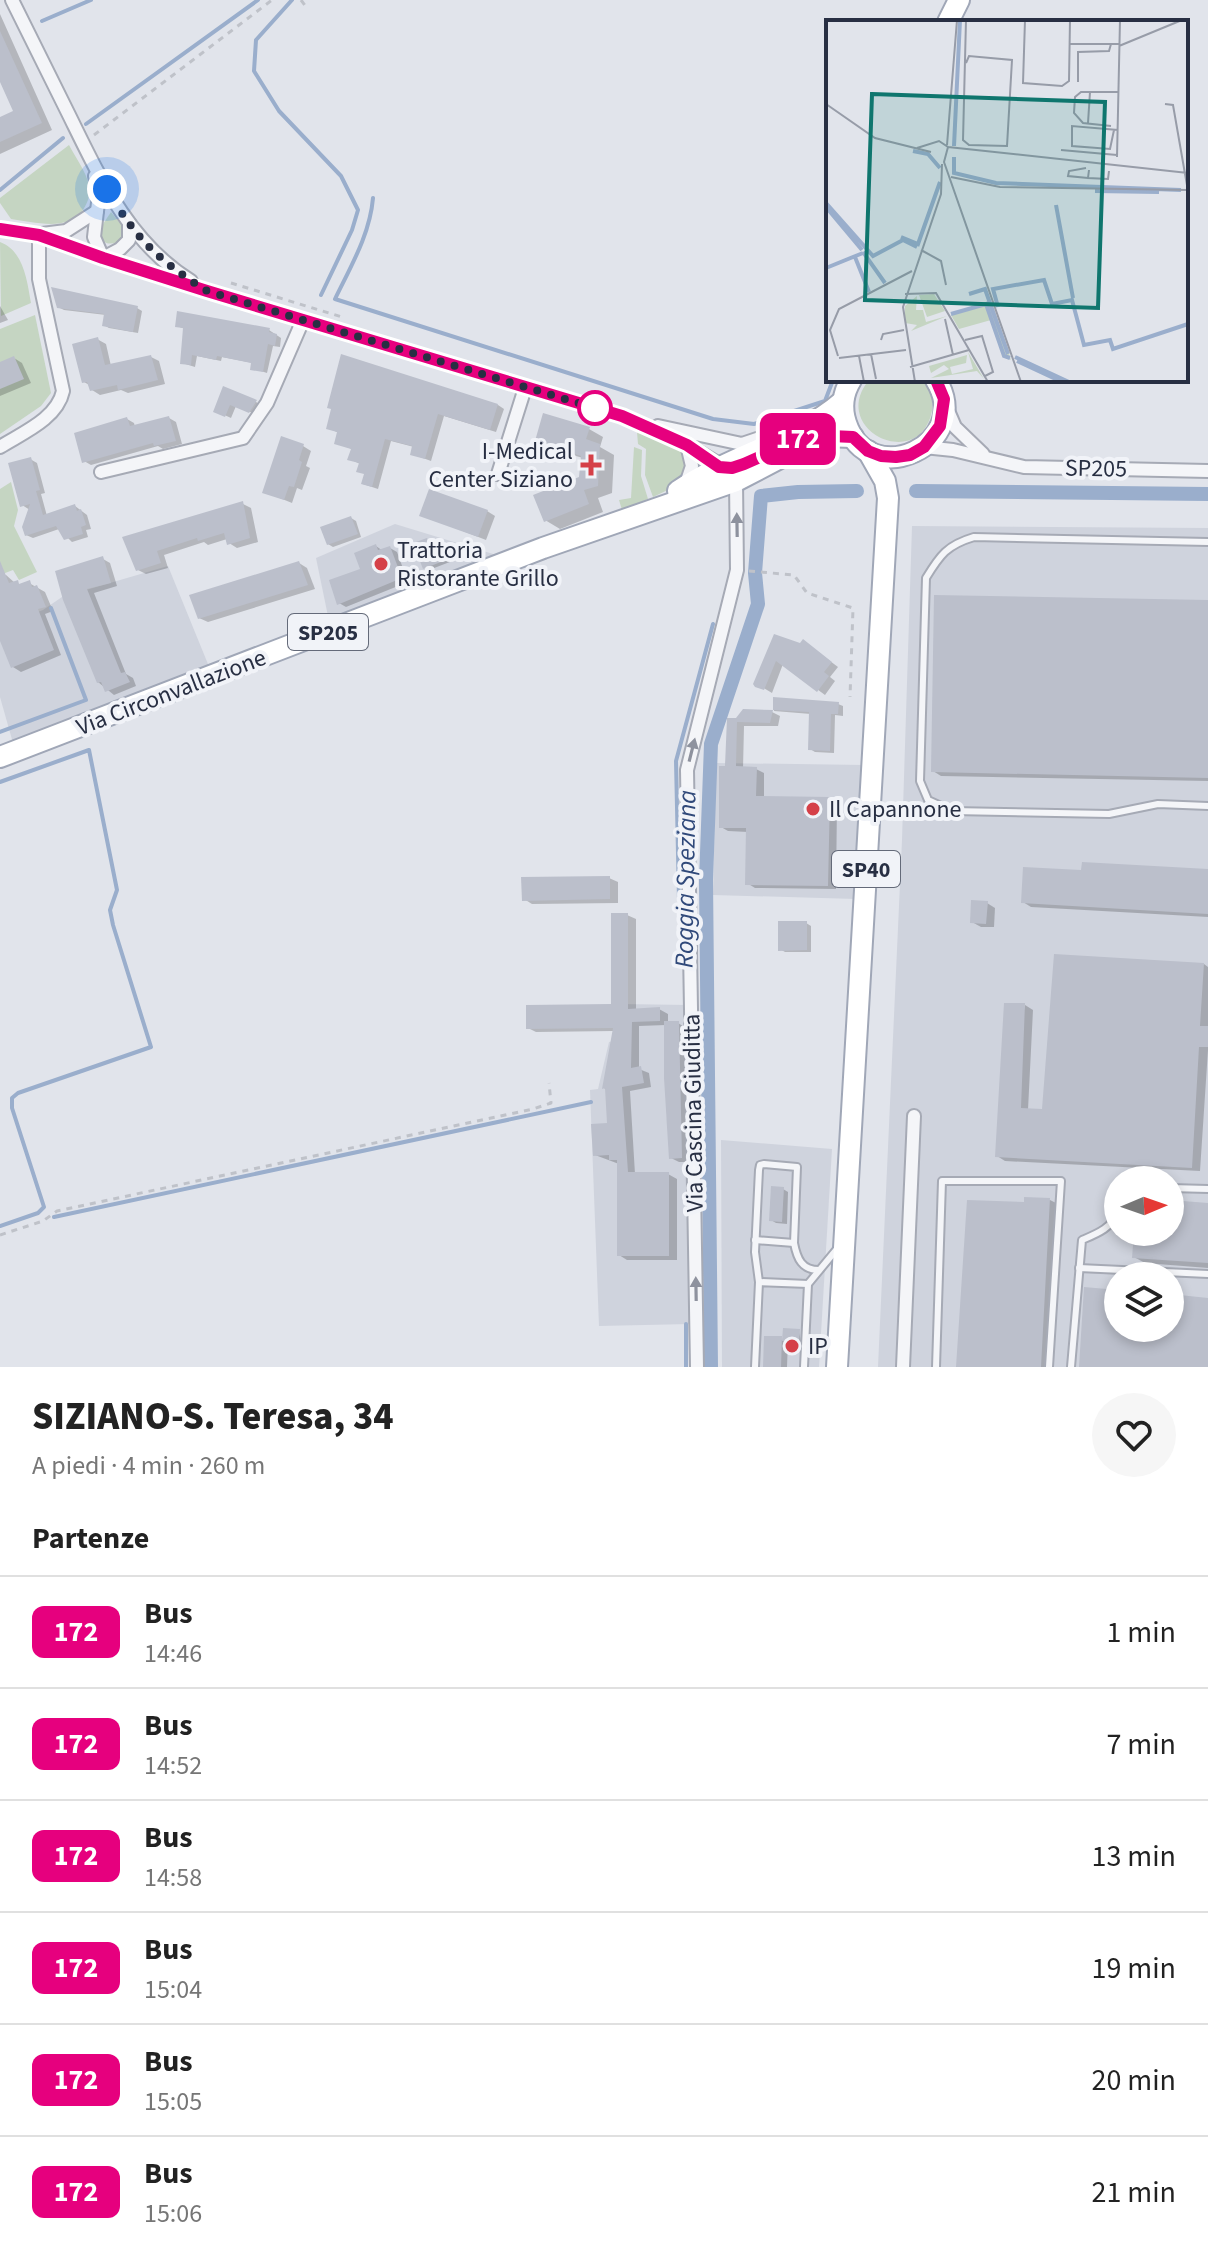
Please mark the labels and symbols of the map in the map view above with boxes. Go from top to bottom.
inset map [826,20,1188,382]
your location [87,169,127,209]
unlabelled marker [578,391,612,425]
line badge: 172 [752,413,844,465]
place label: I-Medical Center Siziano [428,434,573,497]
street label: SP205 [1065,450,1127,487]
marker: I-Medical Center Siziano [580,454,602,476]
one-way arrow [730,512,743,537]
place label: Trattoria Ristorante Grillo [397,533,559,596]
marker: Trattoria Ristorante Grillo [372,555,390,573]
road number: SP205 [288,614,368,650]
street label: Via Circonvallazione [71,640,271,745]
one-way arrow [687,737,699,762]
water label: Roggia Speziana [665,790,706,968]
place label: Il Capannone [829,792,961,827]
marker: Il Capannone [804,800,822,818]
road number: SP40 [832,851,900,887]
street label: Via Cascina Giuditta [674,1014,713,1212]
north arrow [1104,1166,1184,1246]
one-way arrow [689,1276,702,1301]
place label: IP [808,1329,828,1364]
marker: IP [783,1337,801,1355]

